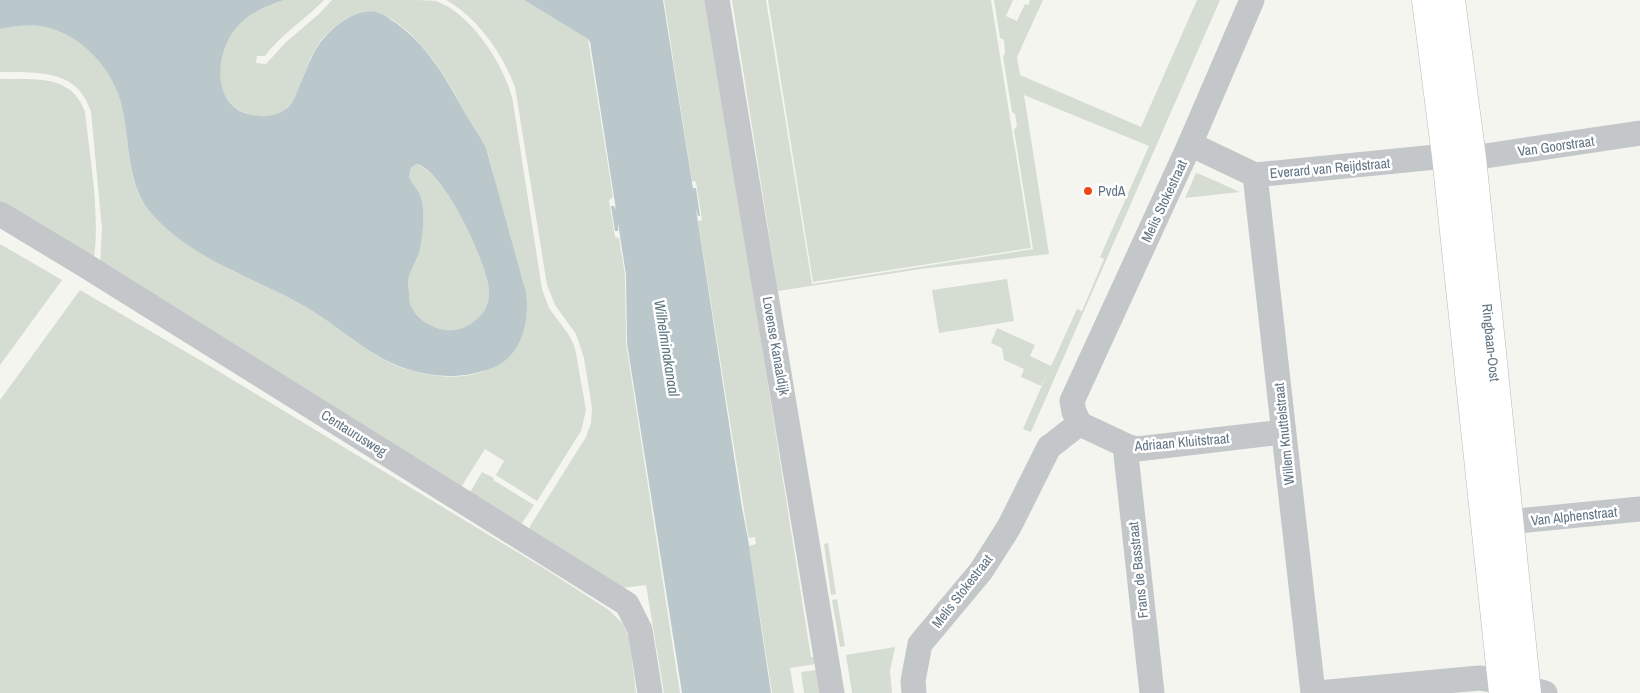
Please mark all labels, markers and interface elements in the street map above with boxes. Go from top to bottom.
street label: Van Goorstraat [1517,132,1595,160]
street label: Everard van Reijdstraat [1269,154,1391,182]
street label: Melis Stokestraat [1137,157,1191,245]
place label: PvdA [1098,182,1126,200]
marker: PvdA [1082,185,1094,197]
street label: Lovense Kanaaldijk [758,295,794,397]
water label: Wilhelminakanaal [649,298,685,398]
street label: Ringbaan-Oost [1478,303,1504,382]
street label: Willem Knuttelstraat [1270,382,1298,486]
street label: Centaurusweg [318,406,391,461]
street label: Adriaan Kluitstraat [1133,429,1230,455]
street label: Van Alphenstraat [1530,503,1618,529]
street label: Frans de Basstraat [1124,521,1152,619]
street label: Melis Stokestraat [928,551,996,631]

